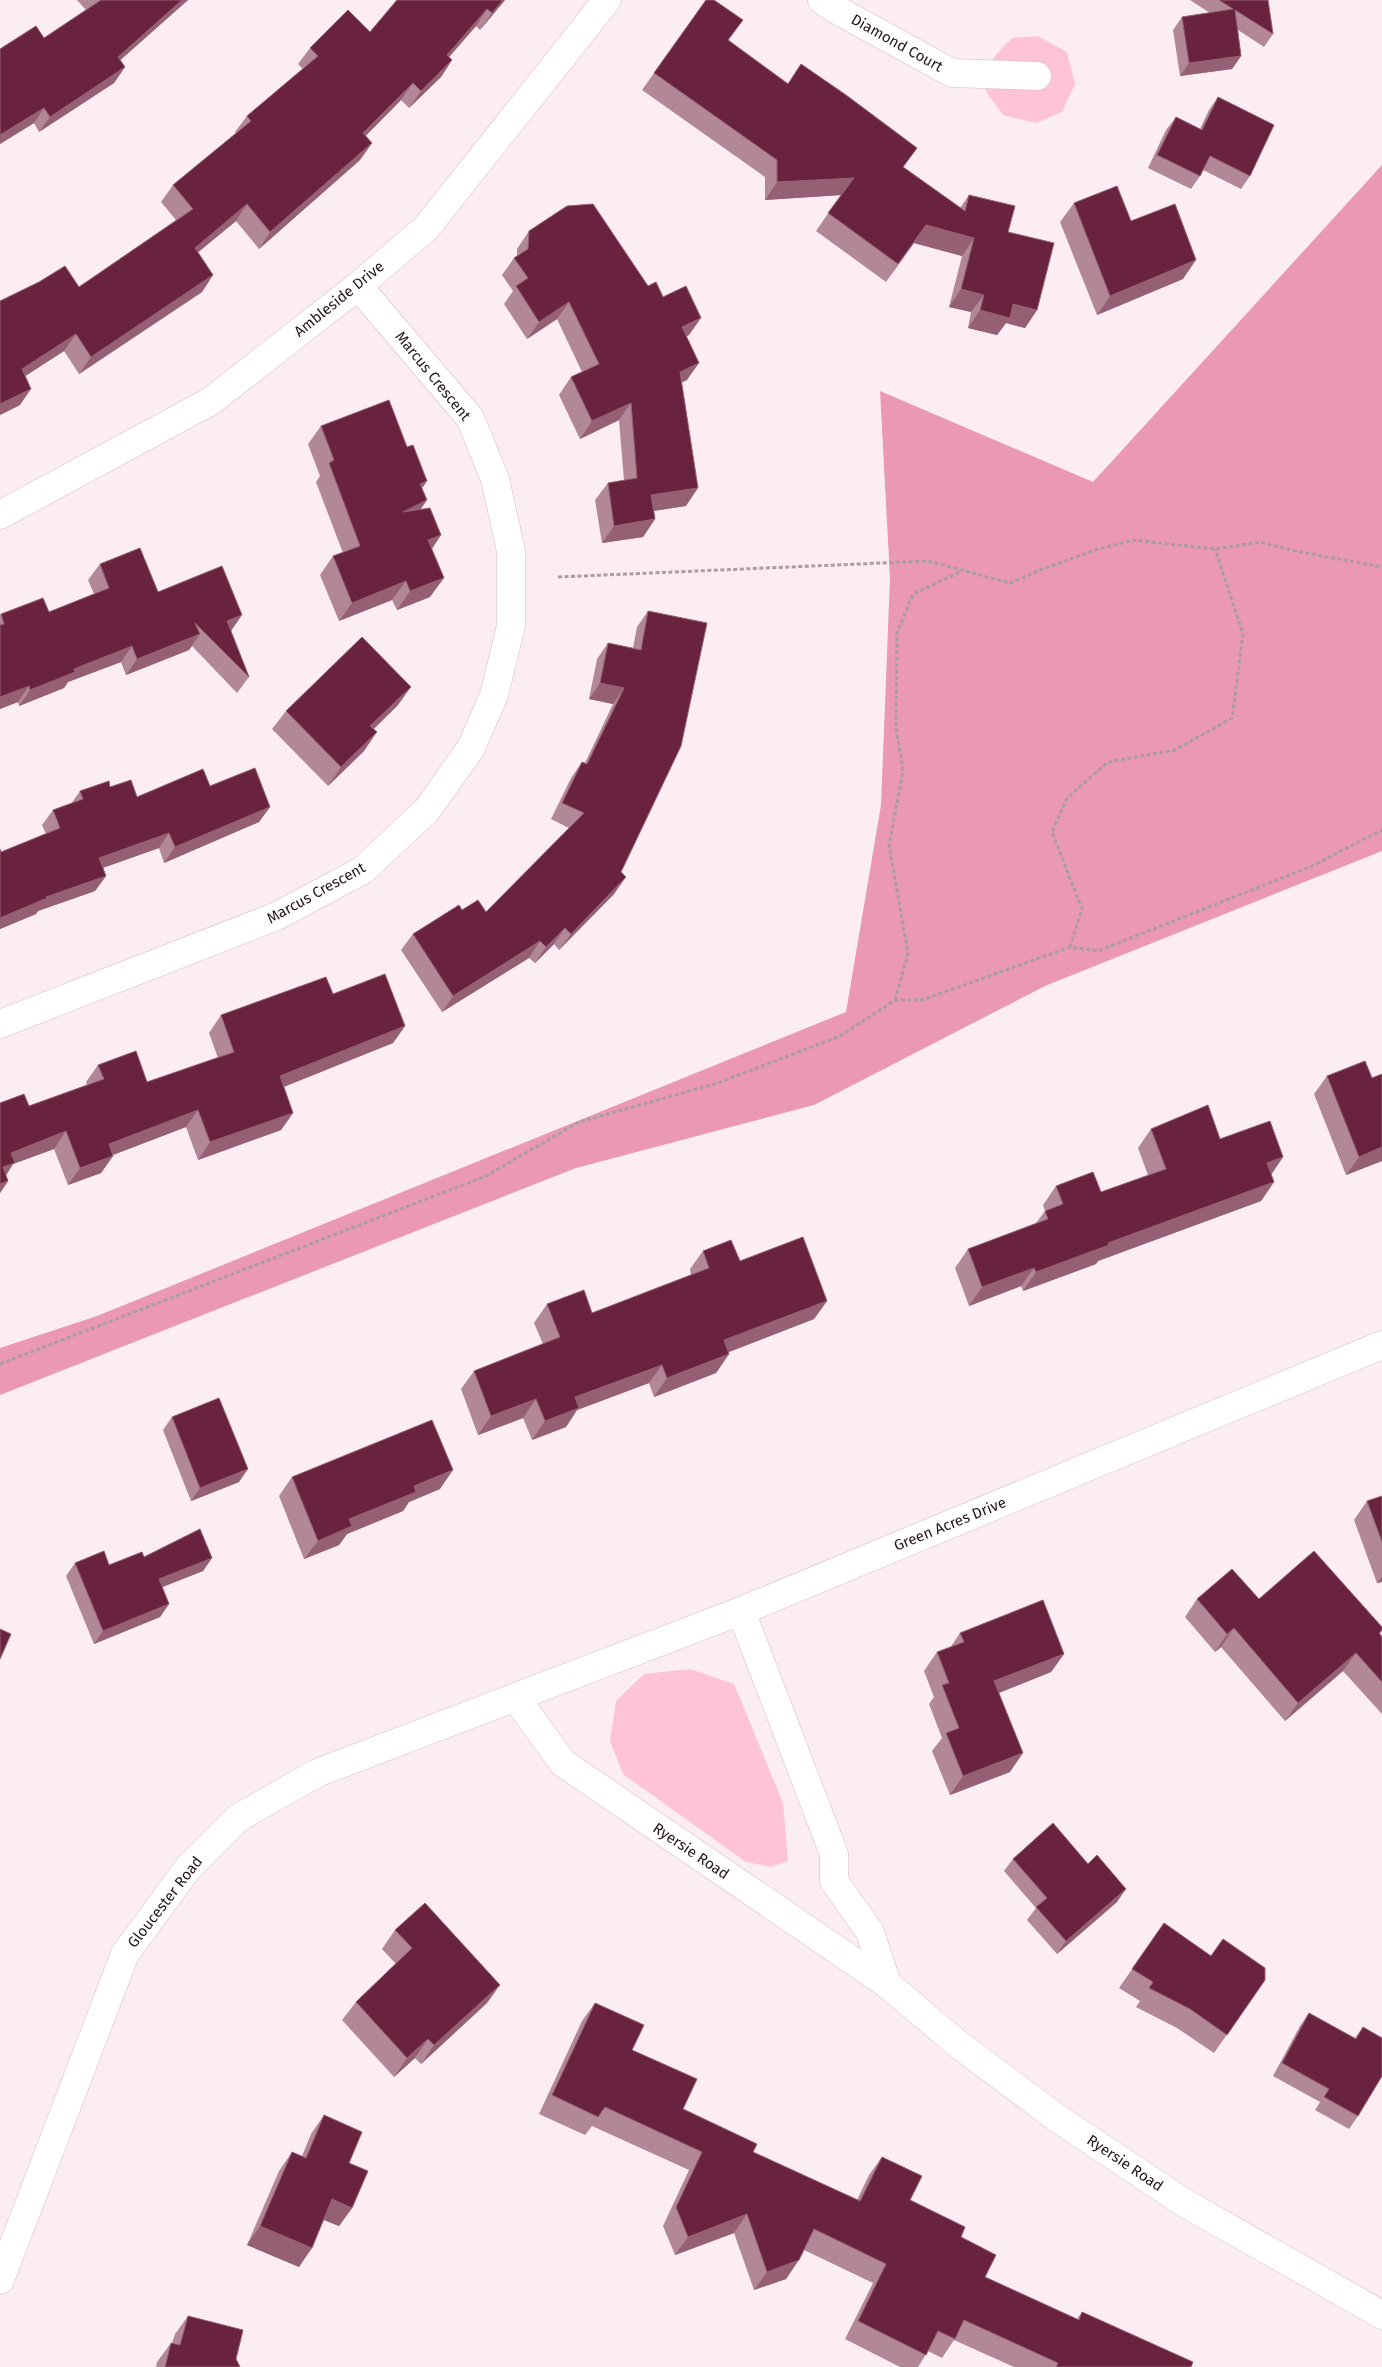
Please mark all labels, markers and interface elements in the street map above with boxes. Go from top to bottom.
street label: Diamond Court [848,10,947,76]
street label: Ambleside Drive [290,257,388,341]
street label: Marcus Crescent [391,328,475,425]
street label: Marcus Crescent [264,858,369,928]
street label: Green Acres Drive [891,1493,1009,1555]
street label: Ryersie Road [649,1819,733,1883]
street label: Gloucester Road [124,1853,206,1951]
street label: Ryersie Road [1083,2131,1167,2195]

